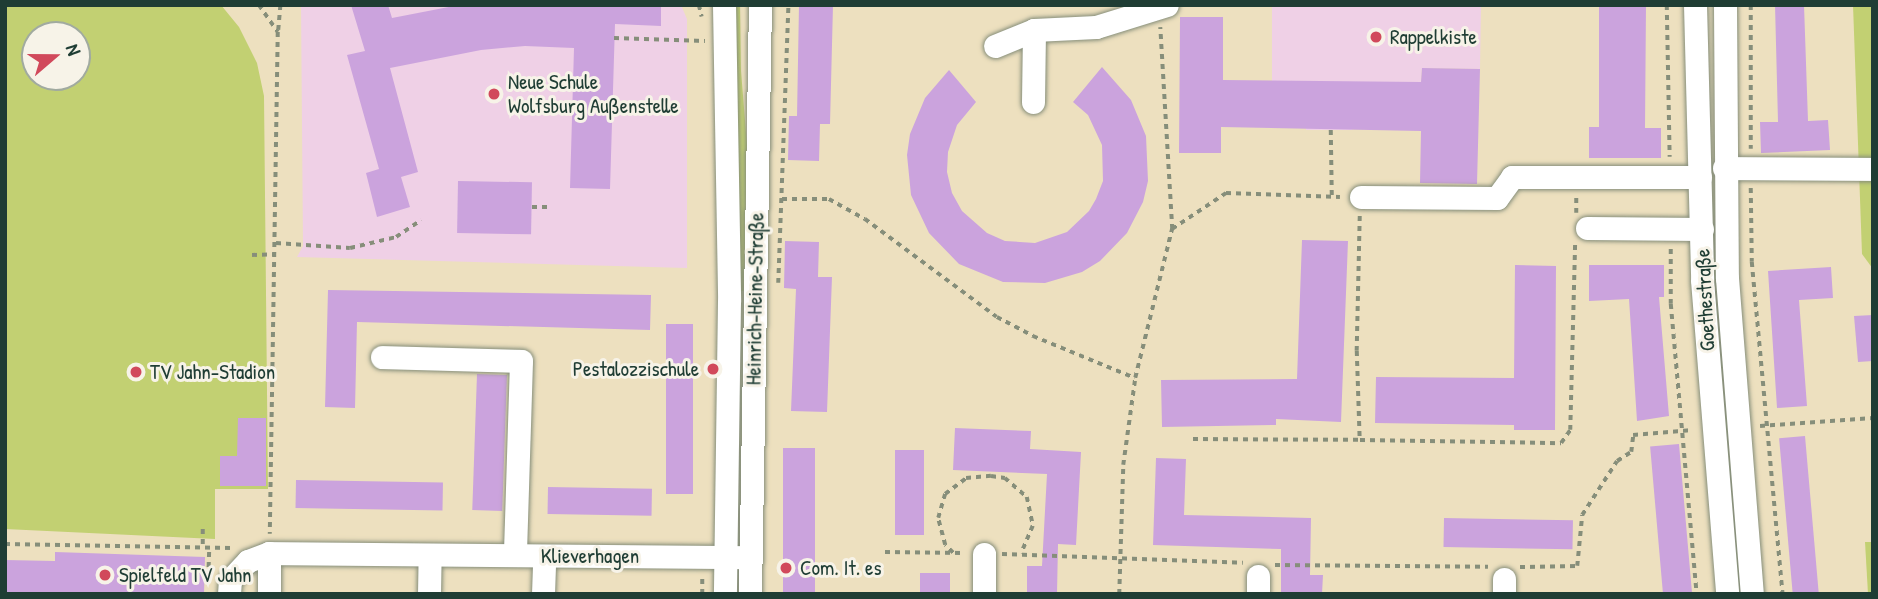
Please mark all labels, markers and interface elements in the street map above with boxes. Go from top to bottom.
north arrow [21,21,91,91]
place label: Rappelkiste [1390,24,1477,50]
marker: Rappelkiste [1368,29,1384,45]
text: N [60,40,88,59]
place label: Neue Schule Wolfsburg Außenstelle [508,69,679,119]
marker: Neue Schule Wolfsburg Außenstelle [486,86,502,102]
street label: Heinrich-Heine-Straße [741,213,769,385]
street label: Goethestraße [1690,248,1720,352]
place label: Pestalozzischule [573,356,699,382]
place label: TV Jahn-Stadion [150,359,275,385]
marker: Pestalozzischule [705,361,721,377]
marker: TV Jahn-Stadion [128,364,144,380]
street label: Klieverhagen [541,543,639,569]
place label: Com. It. es [800,555,882,581]
marker: Com. It. es [778,560,794,576]
place label: Spielfeld TV Jahn [119,562,252,588]
marker: Spielfeld TV Jahn [97,567,113,583]

